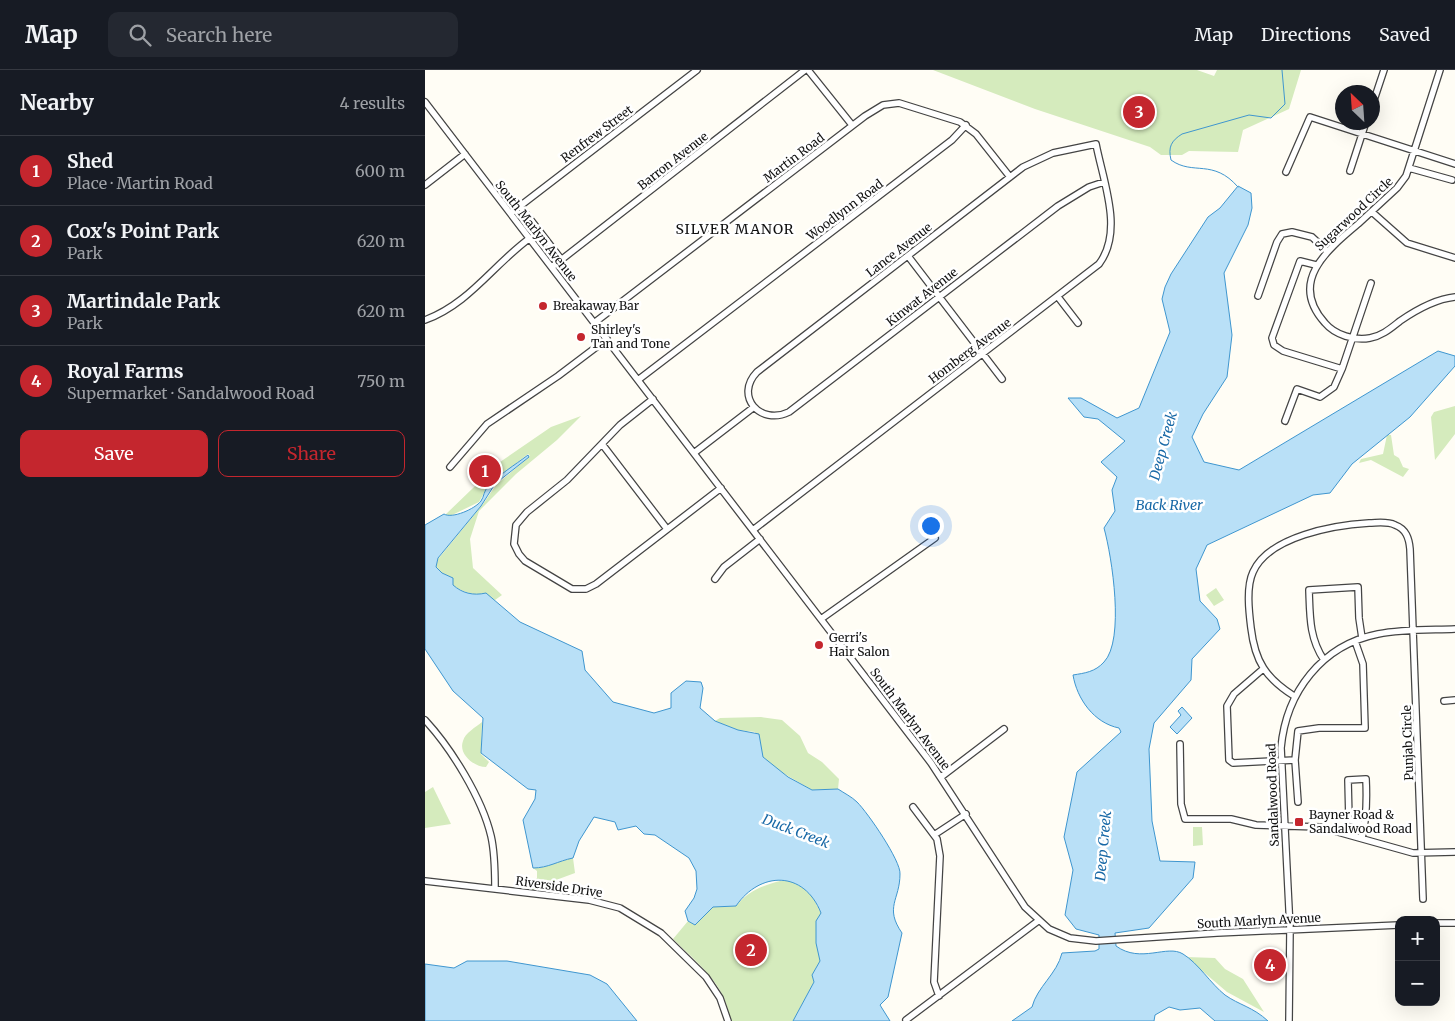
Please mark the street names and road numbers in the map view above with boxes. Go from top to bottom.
street label: Renfrew Street [558,102,636,165]
street label: Barron Avenue [634,128,711,193]
street label: Martin Road [760,130,827,185]
street label: Sugarwood Circle [1312,174,1396,254]
street label: Woodlynn Road [803,176,886,244]
street label: South Marlyn Avenue [492,177,580,284]
street label: Lance Avenue [863,219,935,280]
street label: Kinwat Avenue [883,264,960,329]
street label: Homberg Avenue [926,315,1014,386]
street label: South Marlyn Avenue [867,665,954,773]
street label: Punjab Circle [1399,705,1416,781]
street label: Sandalwood Road [1263,743,1282,847]
street label: Riverside Drive [515,873,603,900]
street label: South Marlyn Avenue [1197,910,1321,931]

